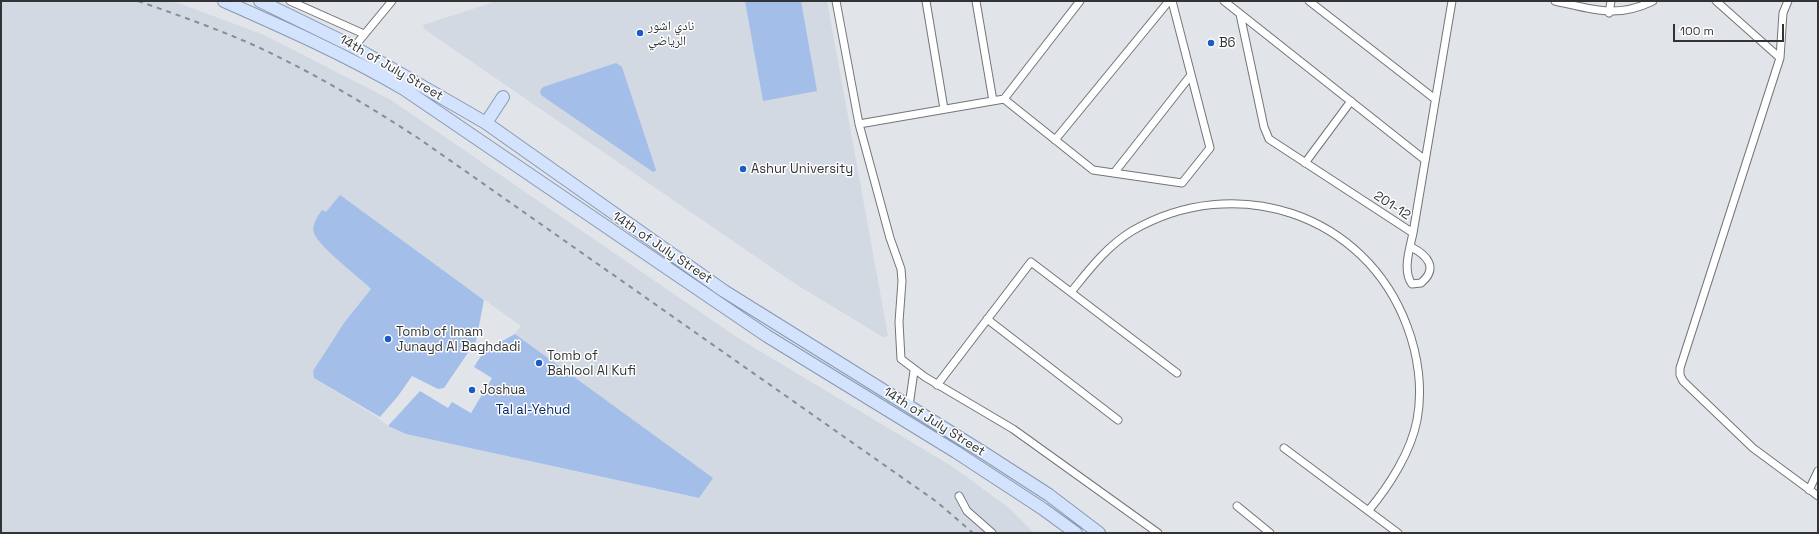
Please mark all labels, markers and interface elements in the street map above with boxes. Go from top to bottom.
scale bar [1675,16,1786,42]
place label: نادي اشور الرياضي [648,18,694,49]
text: 100 m [1680,23,1714,39]
marker: نادي اشور الرياضي [635,28,645,38]
street label: 14th of July Street [336,32,446,104]
place label: B6 [1219,35,1236,51]
marker: B6 [1206,38,1216,48]
place label: Ashur University [751,161,853,177]
marker: Ashur University [738,164,748,174]
street label: 201-12 [1371,188,1413,224]
street label: 14th of July Street [609,209,715,287]
place label: Tomb of Imam Junayd Al Baghdadi [396,324,520,355]
marker: Tomb of Imam Junayd Al Baghdadi [383,334,393,344]
place label: Tomb of Bahlool Al Kufi [547,348,636,379]
marker: Tomb of Bahlool Al Kufi [534,358,544,368]
place label: Joshua [480,382,526,398]
street label: 14th of July Street [880,384,988,460]
marker: Joshua [467,385,477,395]
park label: Tal al-Yehud [496,402,570,418]

